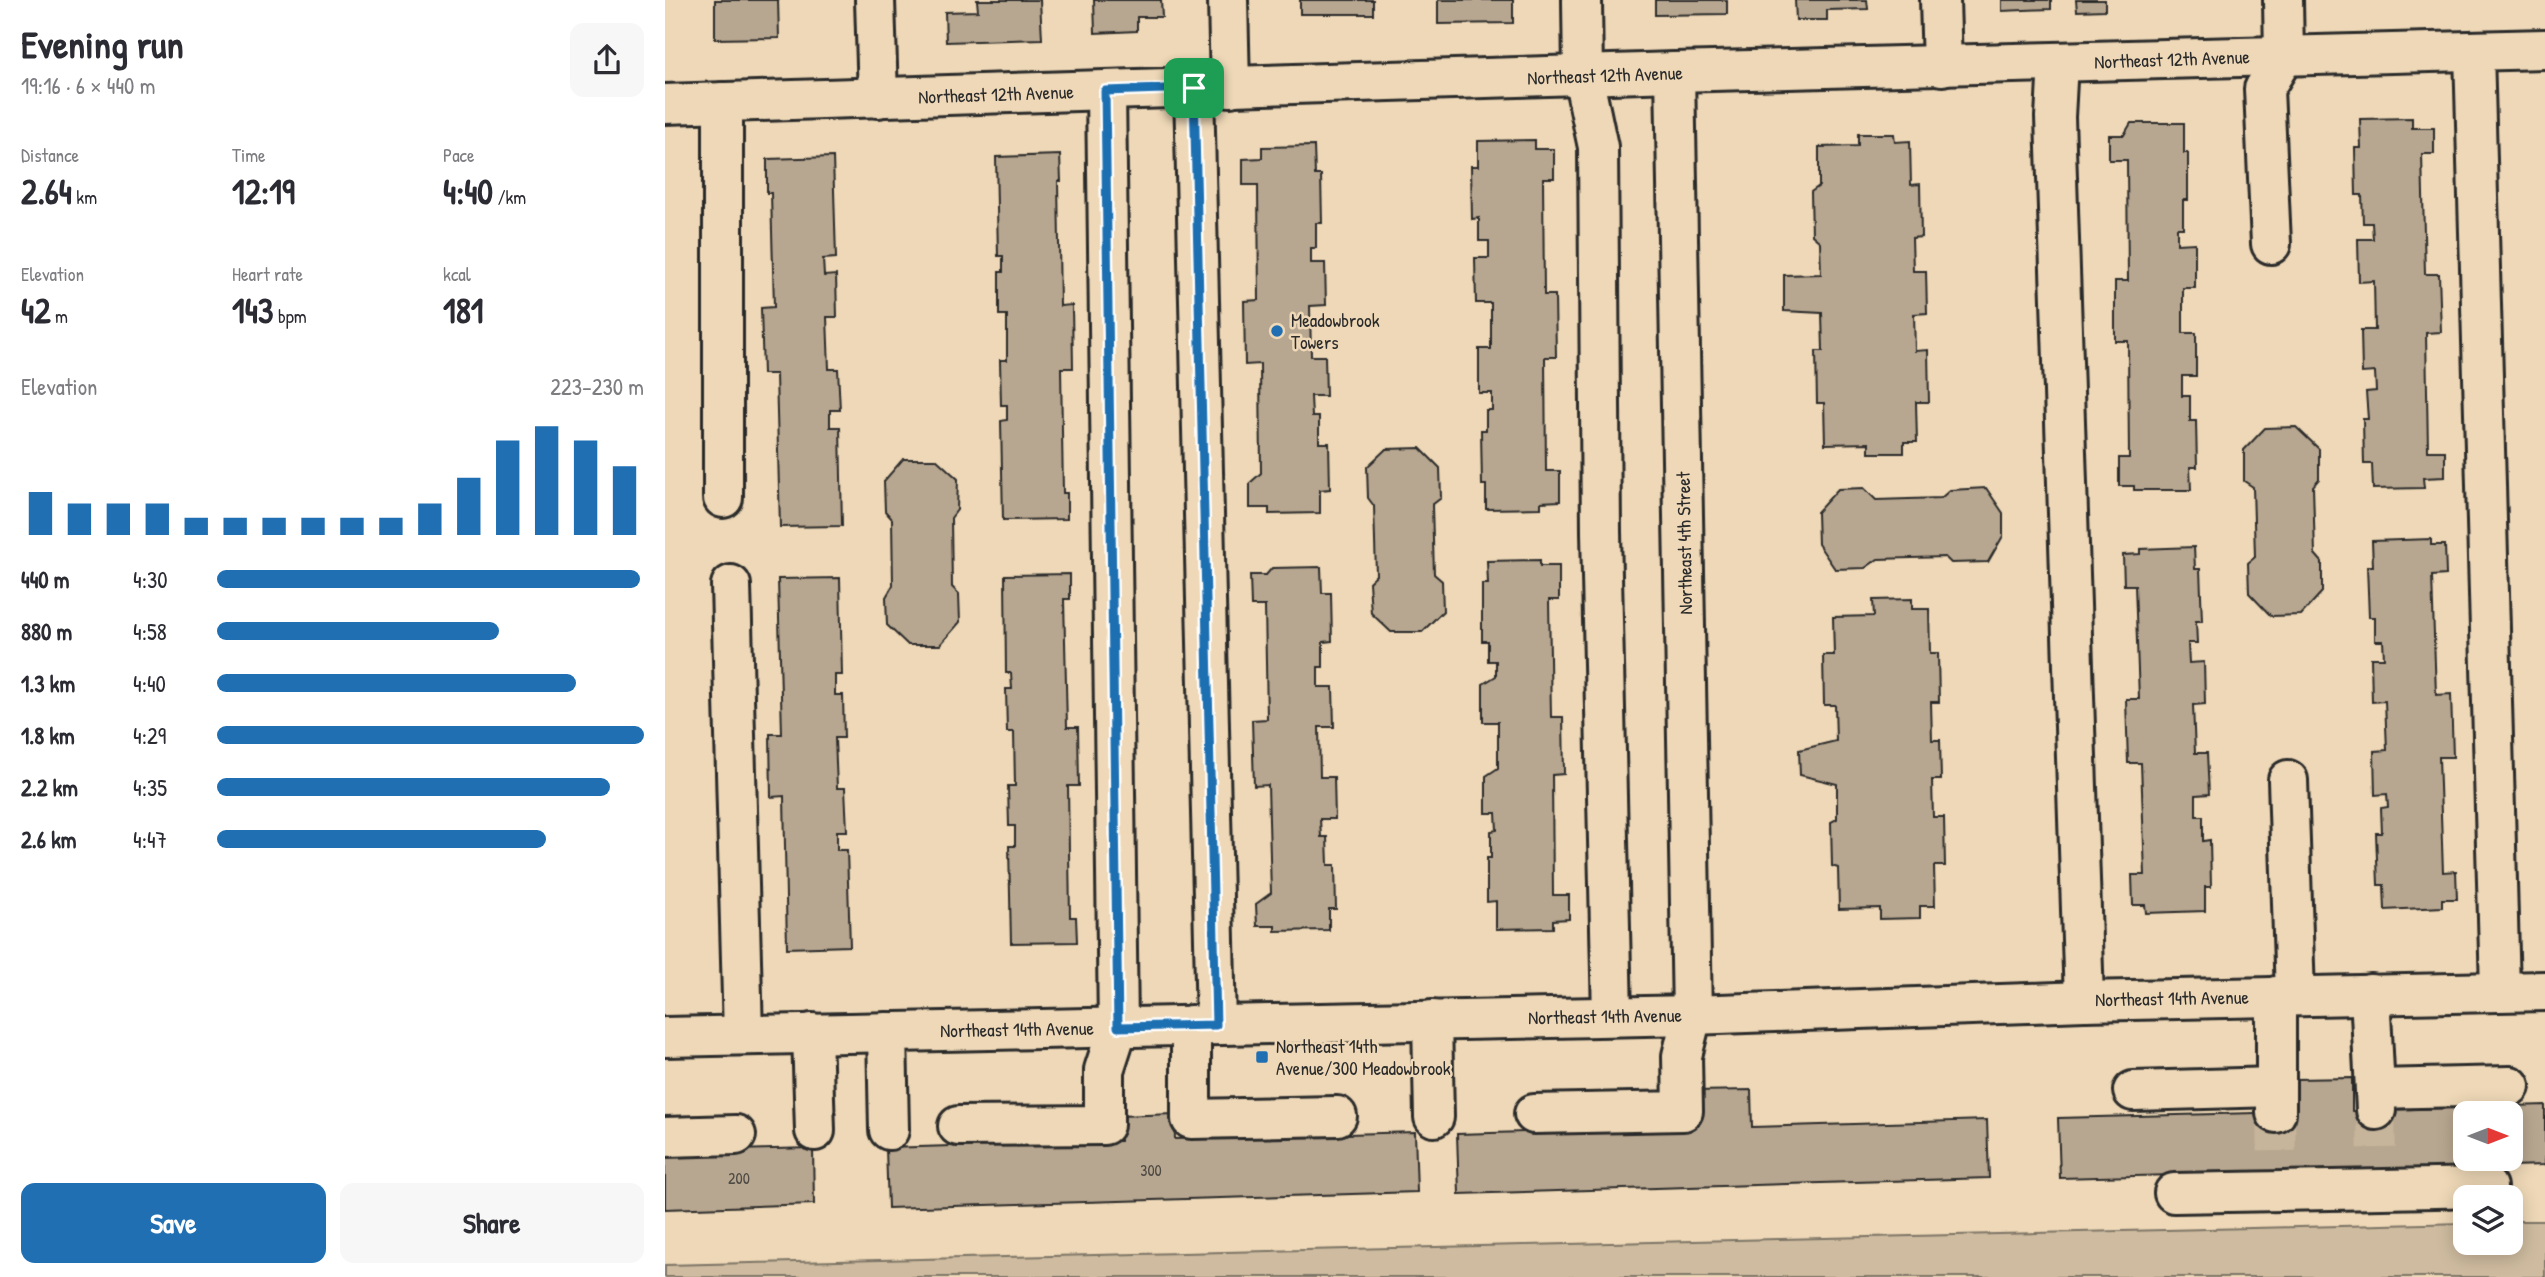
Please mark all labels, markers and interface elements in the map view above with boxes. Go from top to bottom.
text: Evening run [21,18,184,70]
button: share [570,23,644,97]
street label: Northeast 12th Avenue [2094,43,2251,75]
pin [1164,58,1224,118]
street label: Northeast 12th Avenue [1527,59,1684,91]
icon: arrive [1175,69,1213,107]
text: 19:16 · 6 × 440 m [21,70,155,101]
street label: Northeast 12th Avenue [918,78,1075,110]
text: Distance [21,142,79,168]
text: Time [232,142,266,168]
text: Pace [443,142,475,168]
text: 2.64 [21,168,72,215]
text: 12:19 [232,168,295,215]
text: 4:40 [443,168,493,215]
text: km [72,184,97,210]
text: /km [493,184,526,210]
text: Elevation [21,261,84,287]
text: Heart rate [232,261,303,287]
text: kcal [443,261,471,287]
text: 42 [21,287,51,334]
text: 143 [232,287,274,334]
text: 181 [443,287,484,334]
text: m [51,303,68,329]
text: bpm [274,303,307,329]
place label: Meadowbrook Towers [1291,307,1380,355]
marker: Meadowbrook Towers [1269,323,1285,339]
text: Elevation [21,371,97,402]
text: 223–230 m [550,371,644,402]
street label: Northeast 4th Street [1670,471,1698,615]
text: 440 m [21,564,69,595]
text: 4:30 [133,564,168,595]
text: 880 m [21,616,72,647]
text: 4:58 [133,616,167,647]
text: 1.3 km [21,668,75,699]
text: 4:40 [133,668,166,699]
text: 1.8 km [21,720,75,751]
text: 4:29 [133,720,166,751]
text: 2.2 km [21,772,78,803]
text: 4:35 [133,772,167,803]
text: 2.6 km [21,824,76,855]
text: 4:47 [133,824,167,855]
street label: Northeast 14th Avenue [2095,984,2250,1012]
street label: Northeast 14th Avenue [1528,1002,1683,1030]
street label: Northeast 14th Avenue [940,1015,1095,1043]
place label: Northeast 14th Avenue/300 Meadowbrook [1276,1033,1451,1081]
marker: Northeast 14th Avenue/300 Meadowbrook [1254,1049,1270,1065]
north arrow [2453,1101,2523,1171]
map controls [2453,1101,2523,1255]
house number: 300 [1140,1159,1162,1181]
house number: 200 [728,1167,750,1189]
button: Save [21,1183,326,1263]
button: Share [340,1183,644,1263]
button: layers [2453,1185,2523,1255]

